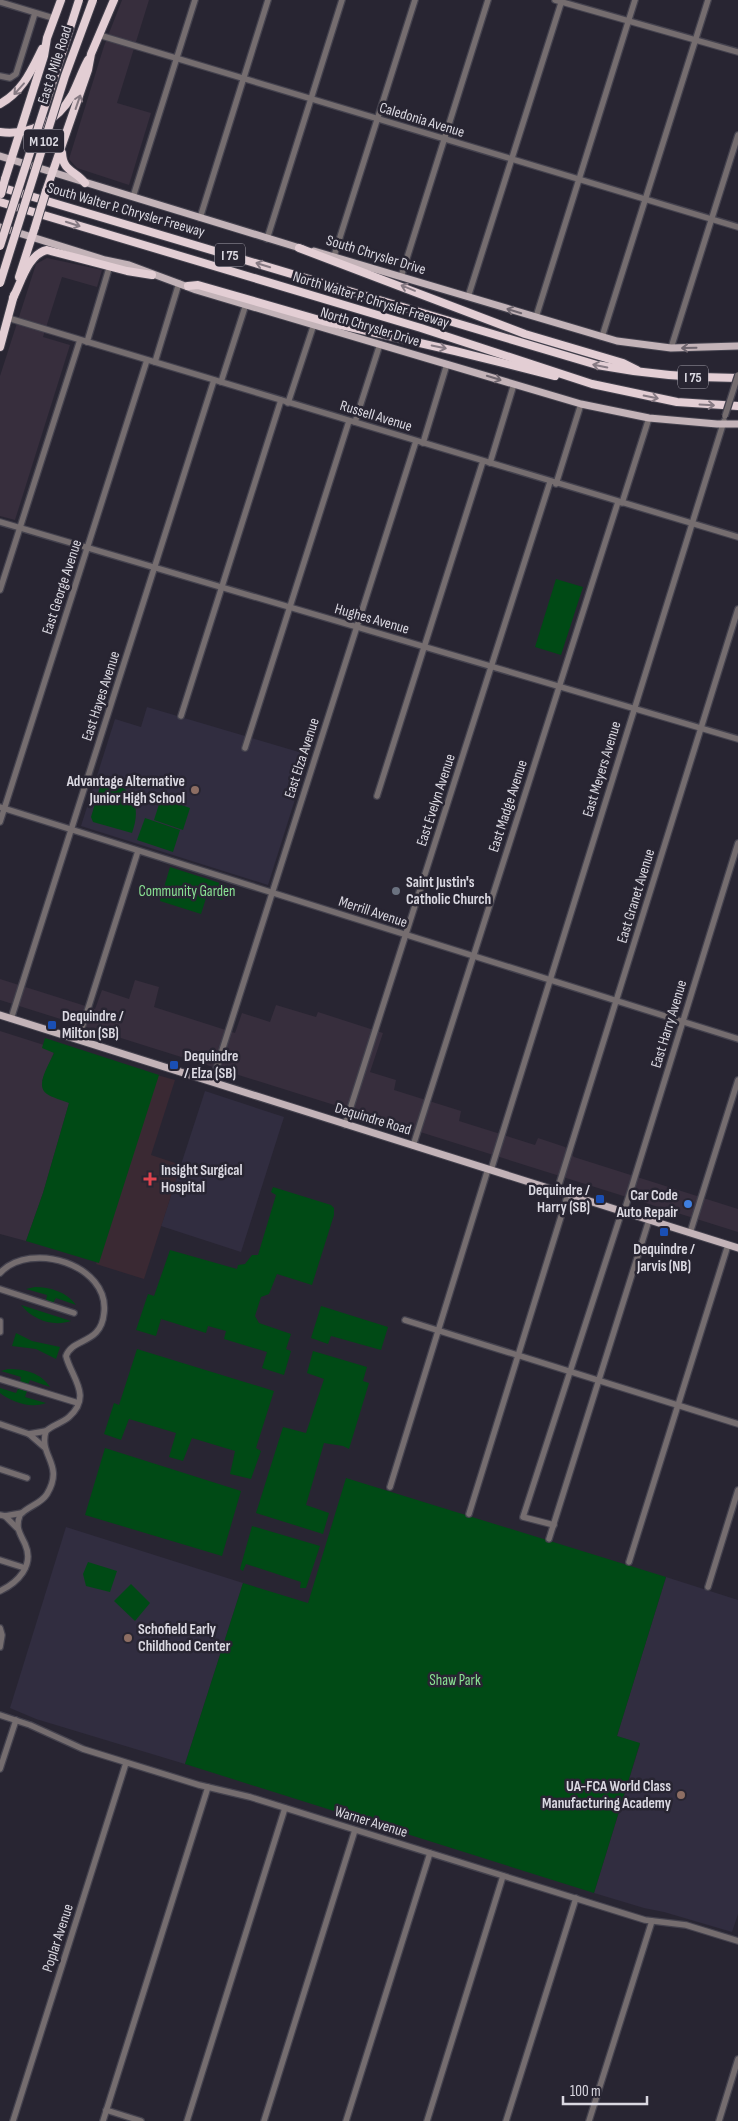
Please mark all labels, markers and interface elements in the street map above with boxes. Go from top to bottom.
street label: East 8 Mile Road [33,24,77,106]
one-way arrow [13,83,25,96]
one-way arrow [74,95,83,110]
street label: Caledonia Avenue [377,98,467,142]
road number: M 102 [24,130,64,152]
street label: South Walter P. Chrysler Freeway [45,178,207,242]
one-way arrow [65,220,80,229]
street label: South Chrysler Drive [324,231,428,279]
road number: I 75 [215,244,245,266]
one-way arrow [255,259,271,269]
street label: North Walter P. Chrysler Freeway [291,267,452,333]
one-way arrow [401,283,416,293]
street label: North Chrysler Drive [318,303,422,351]
one-way arrow [507,305,523,315]
one-way arrow [431,343,447,352]
one-way arrow [682,343,698,353]
one-way arrow [593,360,609,370]
road number: I 75 [678,366,708,388]
one-way arrow [485,374,501,384]
one-way arrow [643,393,659,403]
street label: Russell Avenue [338,396,414,436]
one-way arrow [699,400,715,409]
street label: East George Avenue [38,537,86,637]
street label: Hughes Avenue [332,599,412,639]
street label: East Hayes Avenue [78,649,124,743]
street label: East Elza Avenue [280,715,324,801]
street label: East Meyers Avenue [578,719,626,819]
street label: East Evelyn Avenue [412,751,460,849]
street label: East Madge Avenue [484,757,532,855]
place label: Advantage Alternative Junior High School [66,772,185,808]
marker: Advantage Alternative Junior High School [189,784,201,796]
street label: East Granet Avenue [613,847,659,945]
place label: Saint Justin's Catholic Church [406,873,491,909]
park label: Community Garden [139,882,235,901]
marker: Saint Justin's Catholic Church [390,885,402,897]
street label: Merrill Avenue [336,892,410,932]
street label: East Harry Avenue [647,978,691,1070]
place label: Dequindre / Milton (SB) [62,1007,124,1043]
marker: Dequindre / Milton (SB) [46,1019,58,1031]
place label: Dequindre / Elza (SB) [184,1047,238,1083]
marker: Dequindre / Elza (SB) [168,1059,180,1071]
street label: Dequindre Road [333,1098,413,1140]
place label: Insight Surgical Hospital [161,1161,243,1197]
marker: Insight Surgical Hospital [143,1172,157,1186]
place label: Dequindre / Harry (SB) [528,1181,590,1217]
place label: Car Code Auto Repair [616,1186,678,1222]
marker: Dequindre / Harry (SB) [594,1193,606,1205]
marker: Car Code Auto Repair [682,1198,694,1210]
marker: Dequindre / Jarvis (NB) [658,1226,670,1238]
place label: Dequindre / Jarvis (NB) [633,1240,695,1276]
place label: Schofield Early Childhood Center [138,1620,231,1656]
marker: Schofield Early Childhood Center [122,1632,134,1644]
park label: Shaw Park [429,1671,481,1690]
place label: UA-FCA World Class Manufacturing Academy [542,1777,672,1813]
marker: UA-FCA World Class Manufacturing Academy [675,1789,687,1801]
street label: Warner Avenue [332,1802,410,1842]
street label: Poplar Avenue [38,1901,78,1975]
scale bar [563,2074,647,2106]
text: 100 m [570,2082,601,2101]

